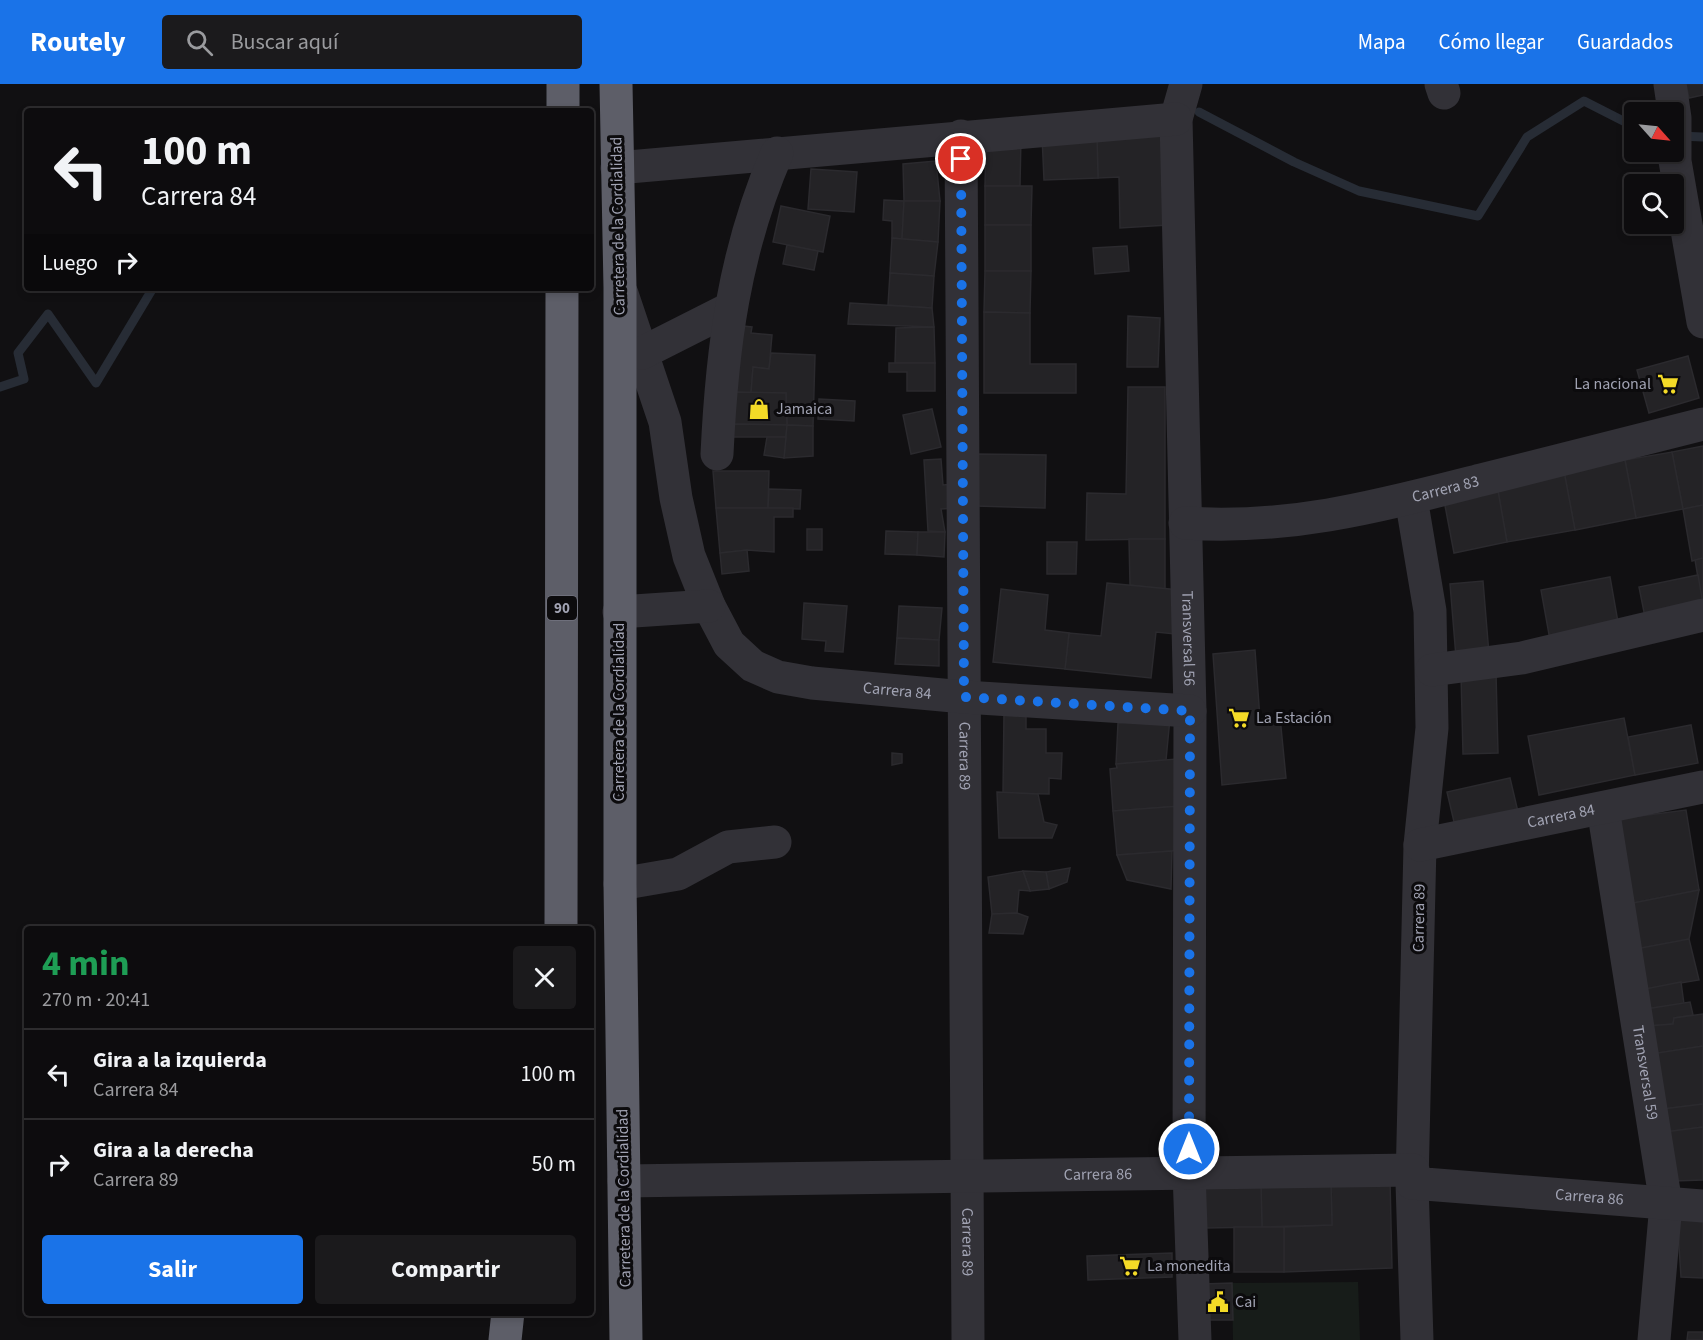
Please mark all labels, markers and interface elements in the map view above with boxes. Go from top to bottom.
search box [162,15,582,69]
text: Routely [30,22,126,62]
icon: search [183,26,216,59]
text: Buscar aquí [231,26,338,58]
text: Mapa [1358,27,1406,57]
text: Cómo llegar [1439,27,1544,57]
text: Guardados [1577,27,1673,57]
north arrow [1624,102,1684,162]
map controls [1624,102,1684,234]
text: 100 m [141,121,252,181]
icon: left [42,132,120,210]
pin [935,133,986,184]
street label: Carretera de la Cordialidad [605,136,631,316]
icon: arrive [944,142,977,175]
button: search [1624,174,1684,234]
text: Carrera 84 [141,177,256,216]
icon: right [110,246,143,279]
text: Luego [42,247,98,279]
supermarket icon: La nacional [1656,372,1680,396]
place label: La nacional [1574,373,1651,395]
shop icon: Jamaica [747,397,771,421]
place label: Jamaica [776,398,832,420]
street label: Carrera 83 [1410,470,1481,508]
street label: Transversal 56 [1176,590,1200,686]
road number: 90 [547,596,577,620]
street label: Carretera de la Cordialidad [608,623,630,801]
street label: Carrera 84 [862,677,932,705]
supermarket icon: La Estación [1227,706,1251,730]
place label: La Estación [1256,707,1332,729]
street label: Carrera 89 [953,722,976,790]
street label: Carrera 84 [1525,798,1597,834]
street label: Carrera 89 [1407,884,1431,952]
text: 4 min [42,938,130,989]
button: close [513,946,576,1009]
text: 270 m · 20:41 [42,986,150,1014]
street label: Transversal 59 [1627,1024,1663,1122]
text: Gira a la izquierda [93,1044,267,1076]
icon: left [42,1058,75,1091]
text: 100 m [521,1058,576,1090]
text: Carrera 84 [93,1076,179,1104]
street label: Carretera de la Cordialidad [611,1108,637,1288]
position arrow [1157,1117,1221,1181]
text: Gira a la derecha [93,1134,254,1166]
icon: right [42,1148,75,1181]
text: 50 m [531,1148,576,1180]
street label: Carrera 86 [1064,1163,1132,1186]
text: Carrera 89 [93,1166,179,1194]
street label: Carrera 86 [1554,1183,1624,1211]
street label: Carrera 89 [956,1208,979,1276]
button: Salir [42,1235,303,1304]
button: Compartir [315,1235,576,1304]
supermarket icon: La monedita [1118,1254,1142,1278]
place label: La monedita [1147,1255,1231,1277]
public building icon: Cai [1206,1290,1230,1314]
place label: Cai [1235,1291,1256,1313]

